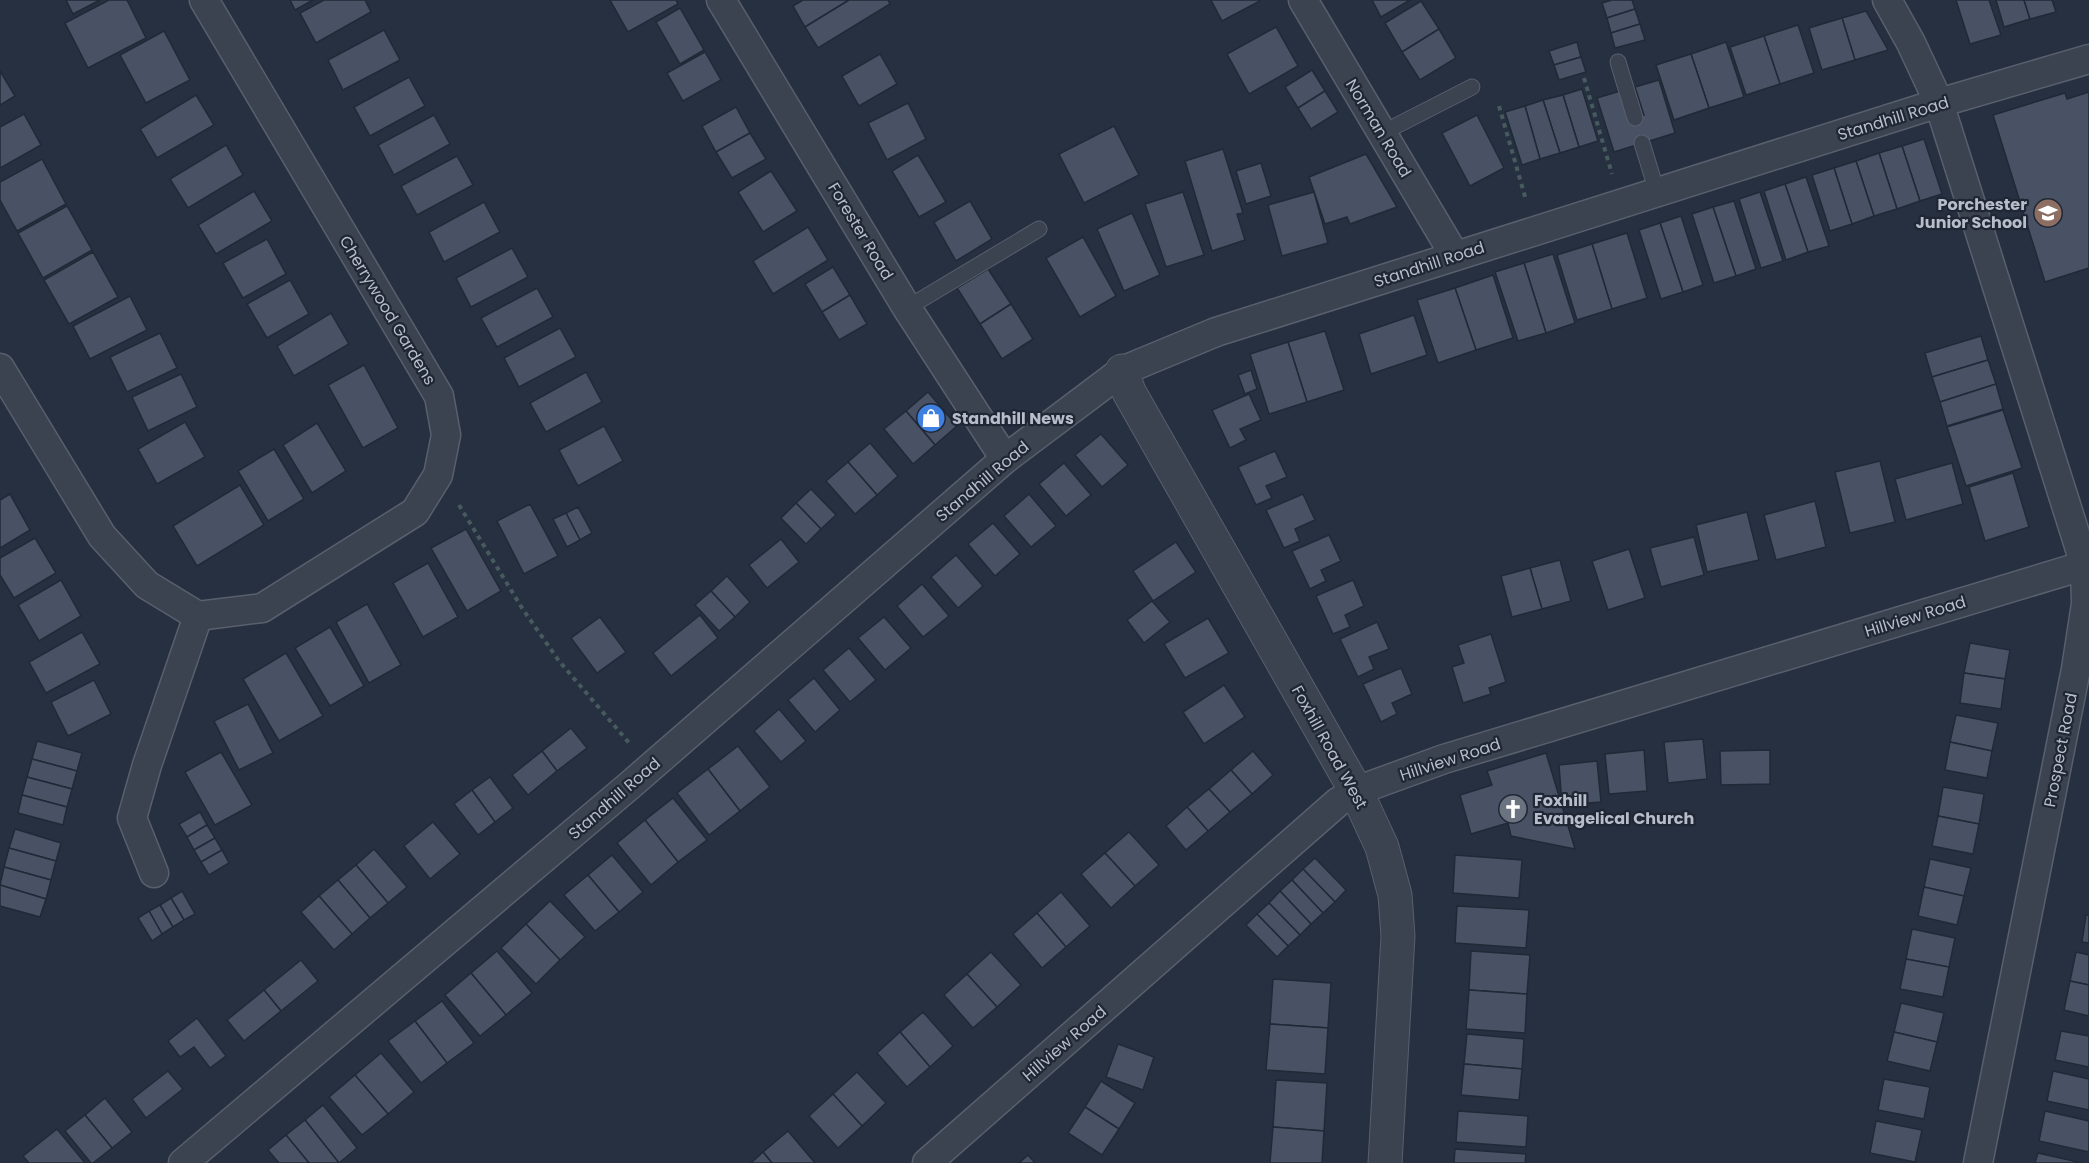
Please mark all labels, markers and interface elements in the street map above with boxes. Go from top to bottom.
street label: Norman Road [1340,75,1417,182]
street label: Standhill Road [1835,91,1952,146]
street label: Forester Road [822,178,899,284]
place label: Porchester Junior School [1916,193,2027,234]
school or university icon: Porchester Junior School [2032,197,2064,229]
street label: Cherrywood Gardens [334,231,441,389]
street label: Standhill Road [1371,236,1487,293]
shop icon: Standhill News [915,402,947,434]
place label: Standhill News [952,407,1074,430]
street label: Standhill Road [931,436,1034,527]
street label: Hillview Road [1862,590,1969,643]
street label: Foxhill Road West [1286,681,1373,813]
street label: Prospect Road [2038,691,2083,809]
street label: Hillview Road [1397,732,1504,787]
street label: Standhill Road [563,752,665,845]
place label: Foxhill Evangelical Church [1534,789,1694,830]
church icon: Foxhill Evangelical Church [1497,793,1529,825]
street label: Hillview Road [1017,1000,1111,1086]

